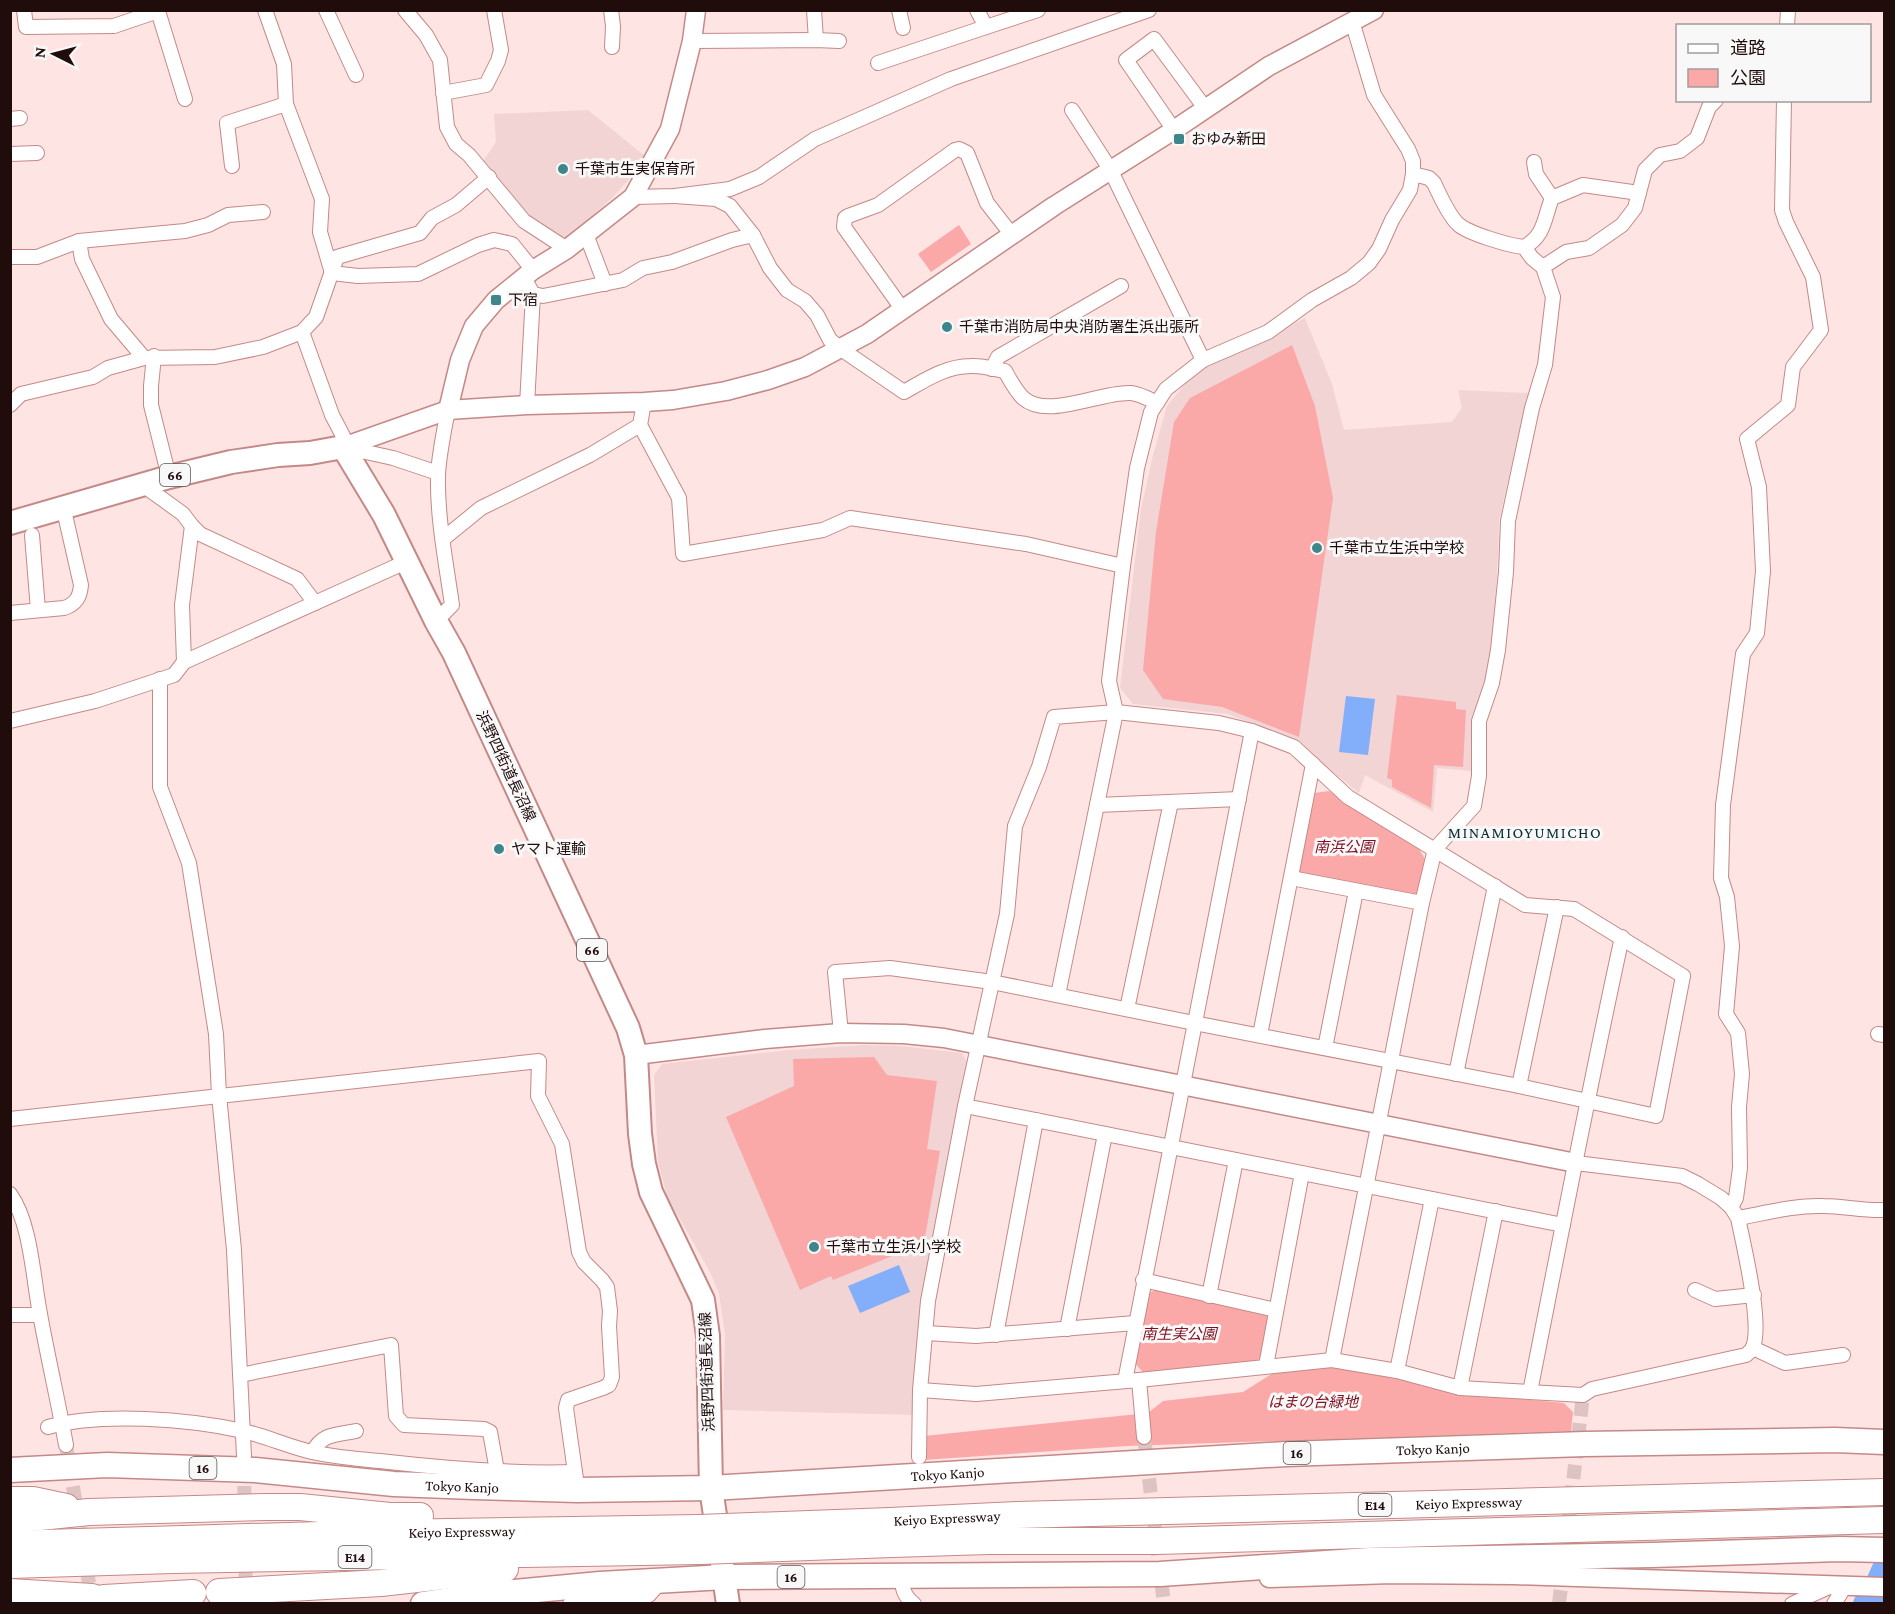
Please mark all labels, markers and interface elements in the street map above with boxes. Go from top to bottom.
north arrow [24,24,84,84]
legend [1676,24,1871,102]
text: 道路 [1730,38,1766,58]
text: N [31,46,49,59]
text: 公園 [1730,68,1766,88]
place label: おゆみ新田 [1191,131,1266,147]
marker: おゆみ新田 [1172,132,1186,146]
place label: 千葉市生実保育所 [575,161,695,177]
marker: 千葉市生実保育所 [556,162,570,176]
place label: 下宿 [508,292,538,308]
marker: 下宿 [489,293,503,307]
place label: 千葉市消防局中央消防署生浜出張所 [959,319,1199,335]
marker: 千葉市消防局中央消防署生浜出張所 [940,320,954,334]
road number: 66 [160,464,190,486]
place label: 千葉市立生浜中学校 [1329,540,1464,556]
marker: 千葉市立生浜中学校 [1310,541,1324,555]
street label: 浜野四街道長沼線 [473,708,539,824]
district label: MINAMIOYUMICHO [1448,824,1602,841]
park label: 南浜公園 [1314,839,1376,855]
place label: ヤマト運輸 [511,840,586,857]
marker: ヤマト運輸 [492,842,506,856]
road number: 66 [577,939,607,961]
place label: 千葉市立生浜小学校 [826,1239,961,1255]
marker: 千葉市立生浜小学校 [807,1240,821,1254]
street label: 浜野四街道長沼線 [697,1312,717,1432]
park label: 南生実公園 [1141,1326,1218,1342]
park label: はまの台緑地 [1268,1394,1360,1410]
street label: Tokyo Kanjo [1396,1440,1470,1459]
road number: 16 [1284,1442,1310,1464]
road number: 16 [190,1457,216,1479]
street label: Tokyo Kanjo [910,1464,985,1484]
street label: Tokyo Kanjo [425,1477,499,1497]
road number: E14 [1358,1494,1392,1516]
street label: Keiyo Expressway [1415,1494,1522,1513]
street label: Keiyo Expressway [893,1508,1001,1529]
street label: Keiyo Expressway [408,1523,516,1541]
road number: E14 [338,1546,372,1568]
road number: 16 [778,1566,804,1588]

